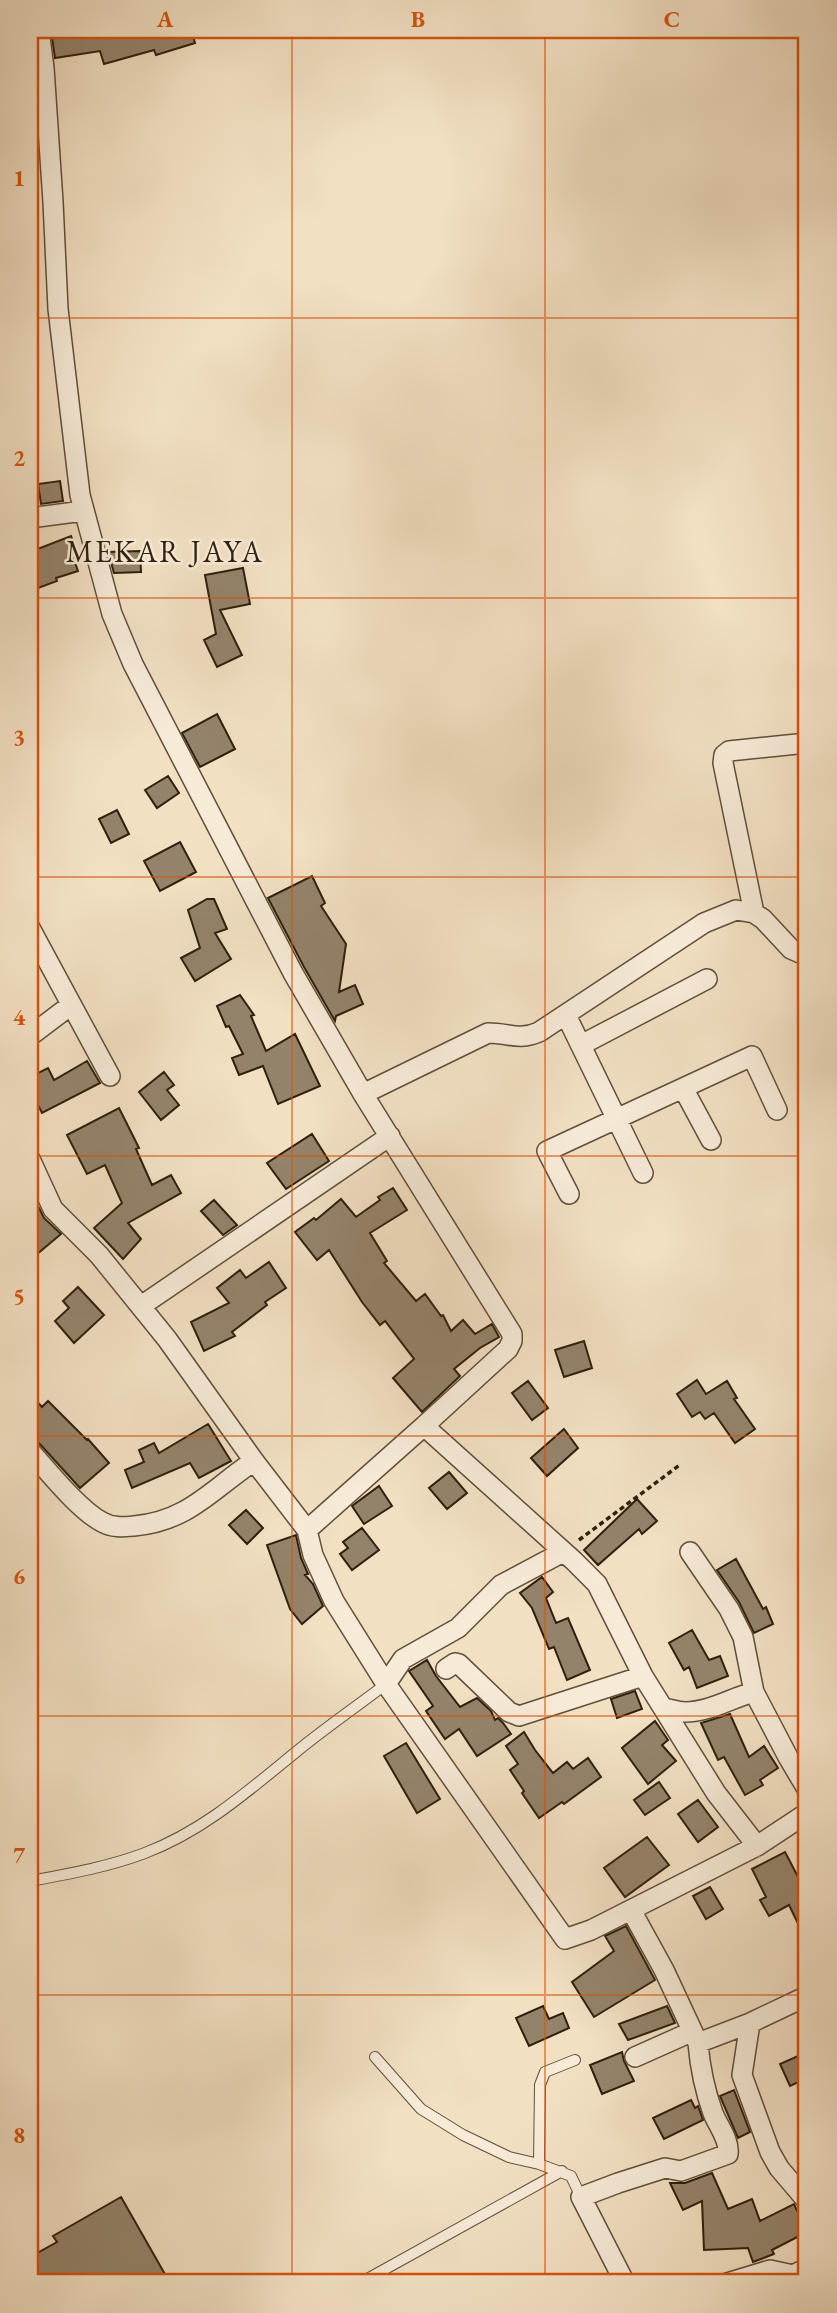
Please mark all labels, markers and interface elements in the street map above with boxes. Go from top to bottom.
text: A [156,4,174,34]
text: B [411,4,425,34]
text: C [664,4,680,34]
text: 1 [13,163,25,193]
text: 2 [13,443,25,473]
district label: MEKAR JAYA [66,532,264,571]
text: 3 [13,722,25,752]
text: 4 [13,1002,26,1032]
text: 5 [13,1281,25,1311]
text: 6 [13,1561,25,1591]
text: 7 [13,1840,26,1870]
text: 8 [13,2120,25,2150]

